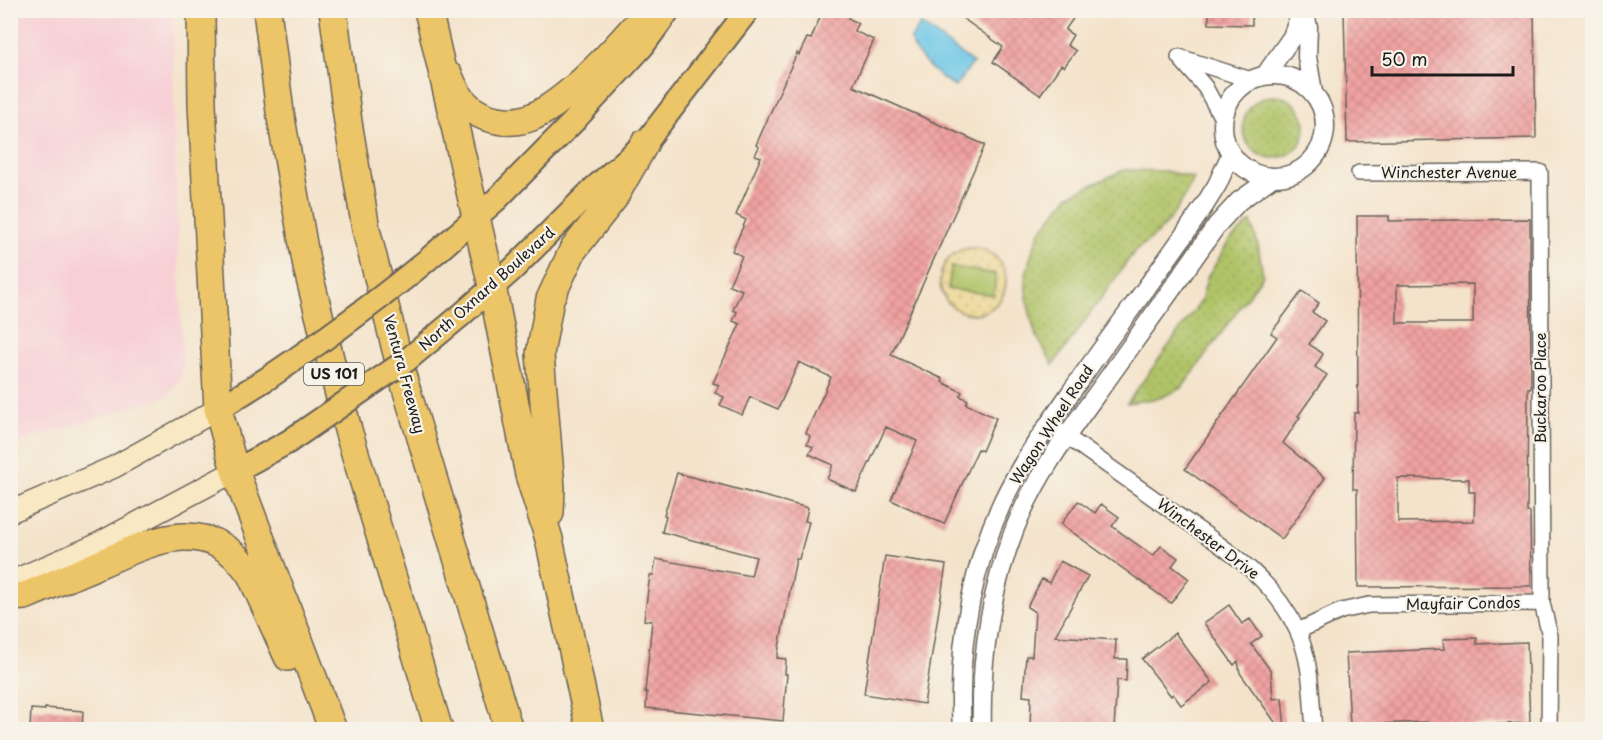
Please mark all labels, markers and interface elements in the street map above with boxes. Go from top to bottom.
scale bar [1372,39,1513,77]
text: 50 m [1381,45,1428,72]
street label: Winchester Avenue [1381,160,1517,183]
street label: North Oxnard Boulevard [413,220,559,355]
street label: Ventura Freeway [379,312,432,436]
street label: Buckaroo Place [1528,332,1551,444]
street label: Wagon Wheel Road [1003,360,1098,489]
road number: US 101 [304,363,364,385]
street label: Winchester Drive [1153,492,1265,584]
street label: Mayfair Condos [1406,590,1521,615]

